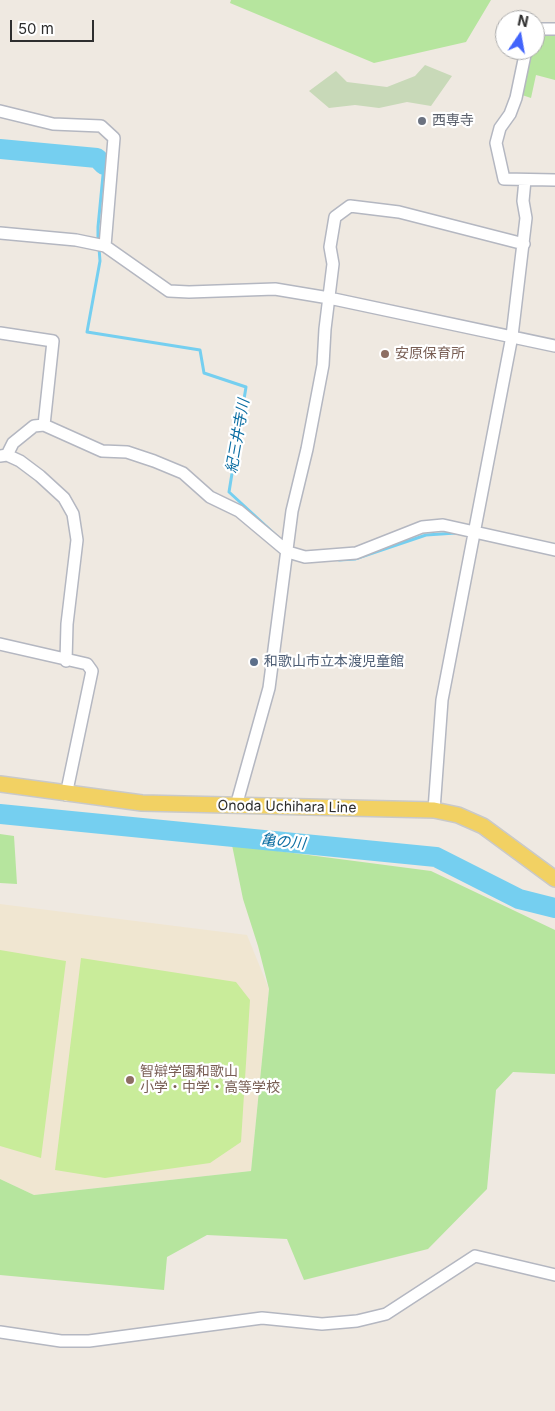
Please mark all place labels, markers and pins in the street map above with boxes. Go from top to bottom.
place label: 西専寺 [432,113,474,129]
marker: 西専寺 [416,115,428,127]
place label: 安原保育所 [395,346,465,362]
marker: 安原保育所 [379,348,391,360]
place label: 和歌山市立本渡児童館 [264,654,404,670]
marker: 和歌山市立本渡児童館 [248,656,260,668]
place label: 智辯学園和歌山 小学・中学・高等学校 [140,1064,280,1096]
marker: 智辯学園和歌山 小学・中学・高等学校 [124,1074,136,1086]

